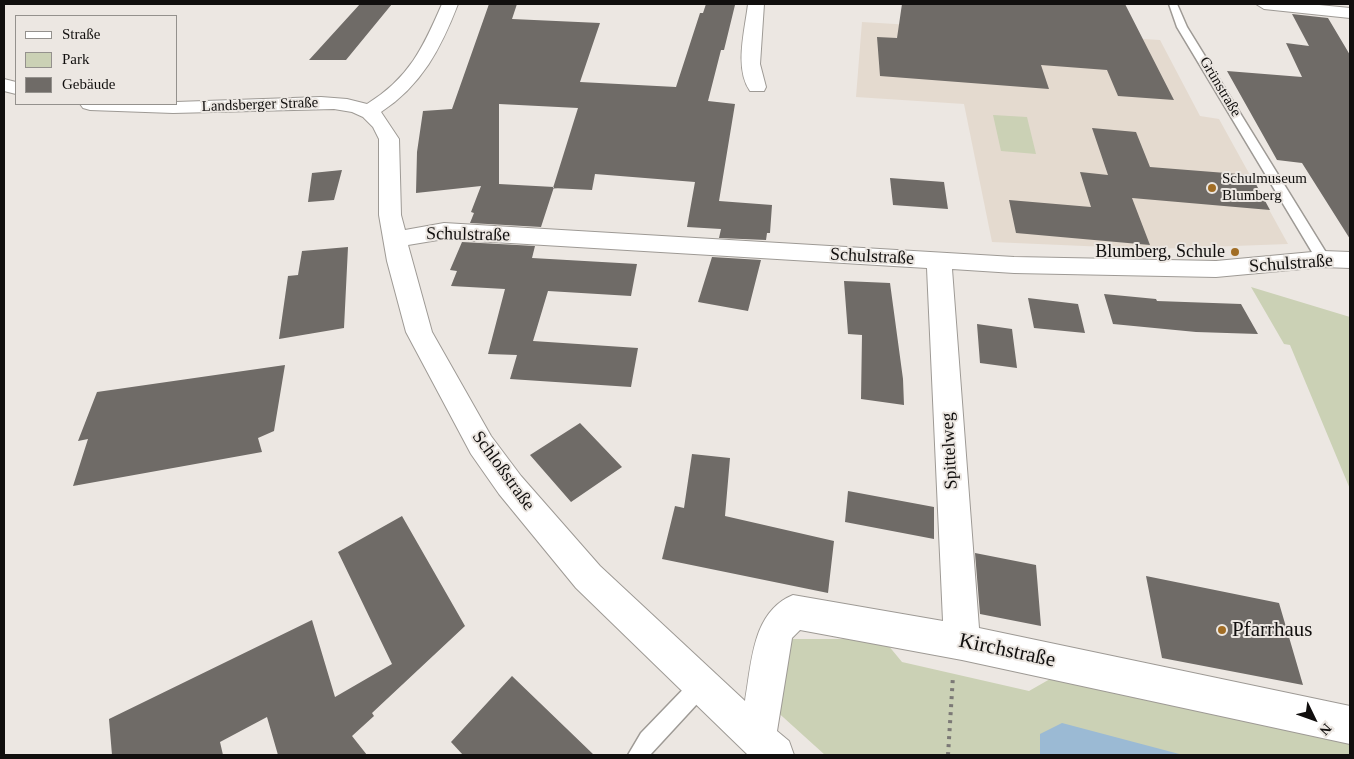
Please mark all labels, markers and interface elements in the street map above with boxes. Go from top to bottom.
legend [15,15,178,105]
text: Straße [62,26,100,42]
text: Park [62,51,90,67]
street label: Grünstraße [1195,54,1245,120]
text: Gebäude [62,76,115,92]
street label: Landsberger Straße [201,94,319,116]
place label: Schulmuseum Blumberg [1222,170,1307,205]
marker: Schulmuseum Blumberg [1206,182,1218,194]
street label: Schulstraße [426,223,510,247]
place label: Blumberg, Schule [1095,241,1225,263]
street label: Schulstraße [830,244,914,270]
marker: Blumberg, Schule [1229,246,1241,258]
street label: Schulstraße [1248,250,1334,278]
street label: Spittelweg [937,412,963,490]
street label: Schloßstraße [467,427,539,515]
place label: Pfarrhaus [1232,617,1312,643]
marker: Pfarrhaus [1216,624,1228,636]
street label: Kirchstraße [956,628,1058,674]
north arrow [1289,694,1339,744]
text: N [1317,721,1334,738]

